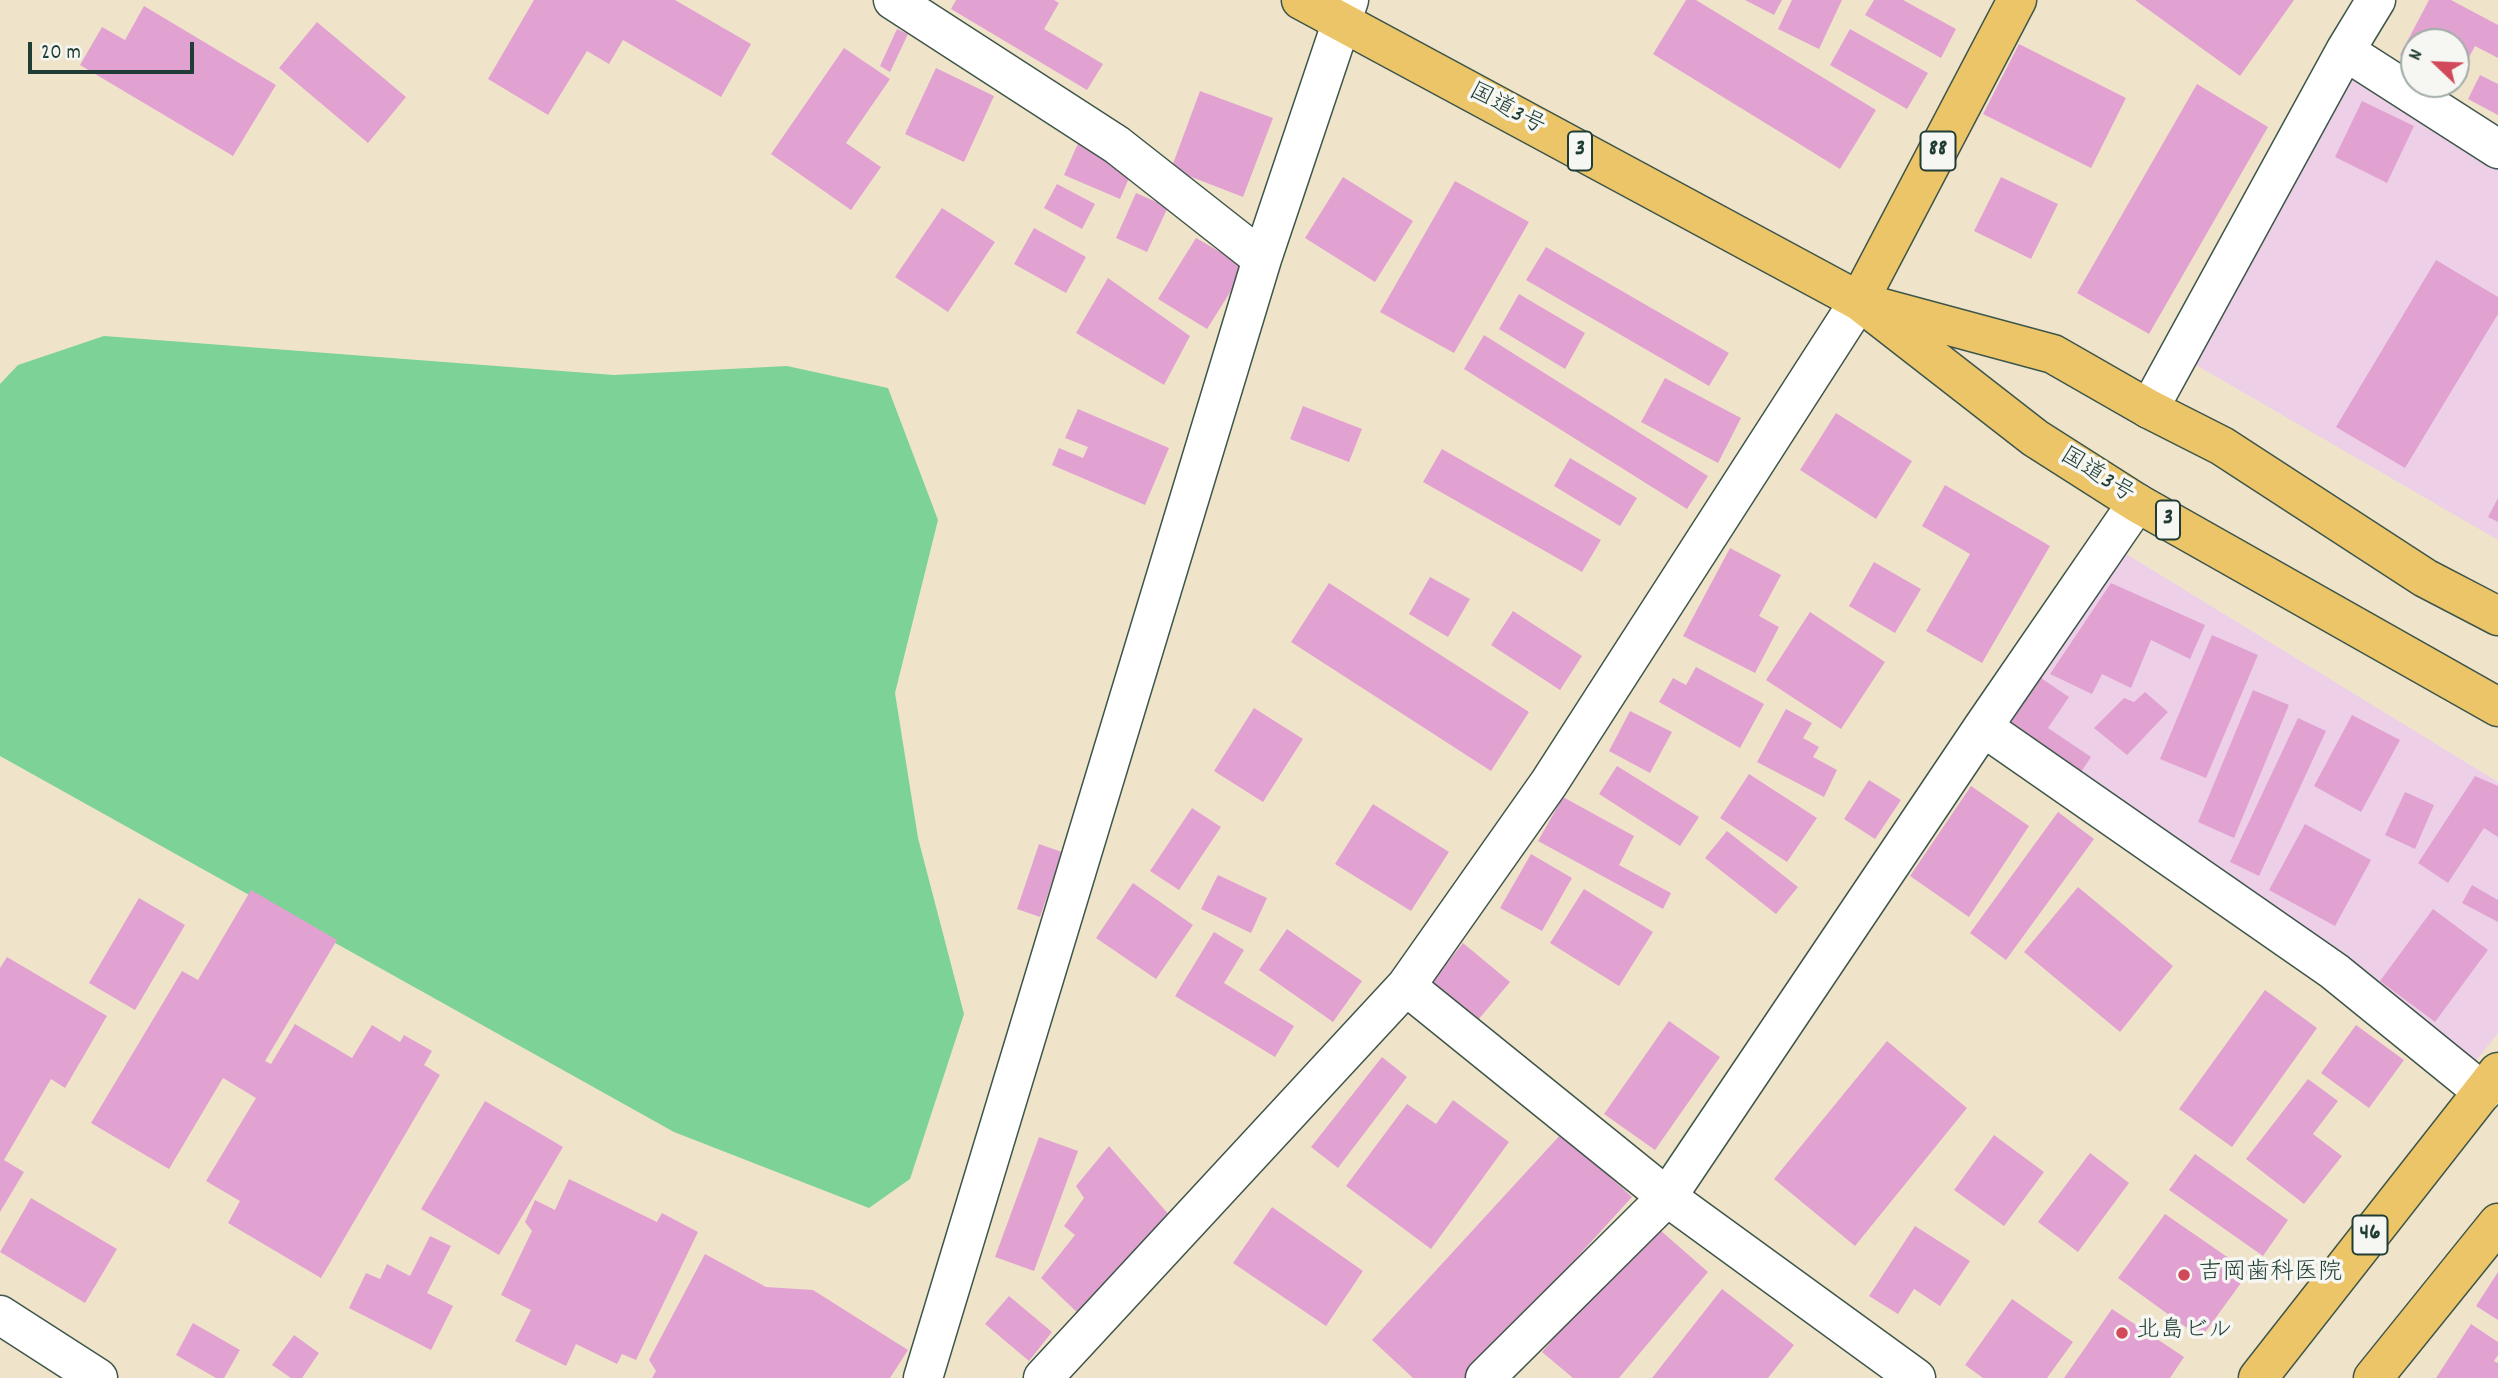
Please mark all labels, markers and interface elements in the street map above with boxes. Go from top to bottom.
scale bar [32,28,198,72]
north arrow [2400,28,2470,98]
text: 20 m [41,39,81,69]
text: N [2403,46,2431,65]
street label: 国道3号 [1463,79,1549,143]
road number: 3 [1568,132,1592,170]
road number: 88 [1920,132,1955,170]
street label: 国道3号 [2053,443,2139,511]
road number: 3 [2156,500,2180,540]
road number: 46 [2352,1216,2388,1254]
place label: 吉岡歯科医院 [2198,1261,2342,1289]
marker: 吉岡歯科医院 [2176,1267,2192,1283]
place label: 北島ビル [2136,1319,2232,1347]
marker: 北島ビル [2114,1325,2130,1341]

